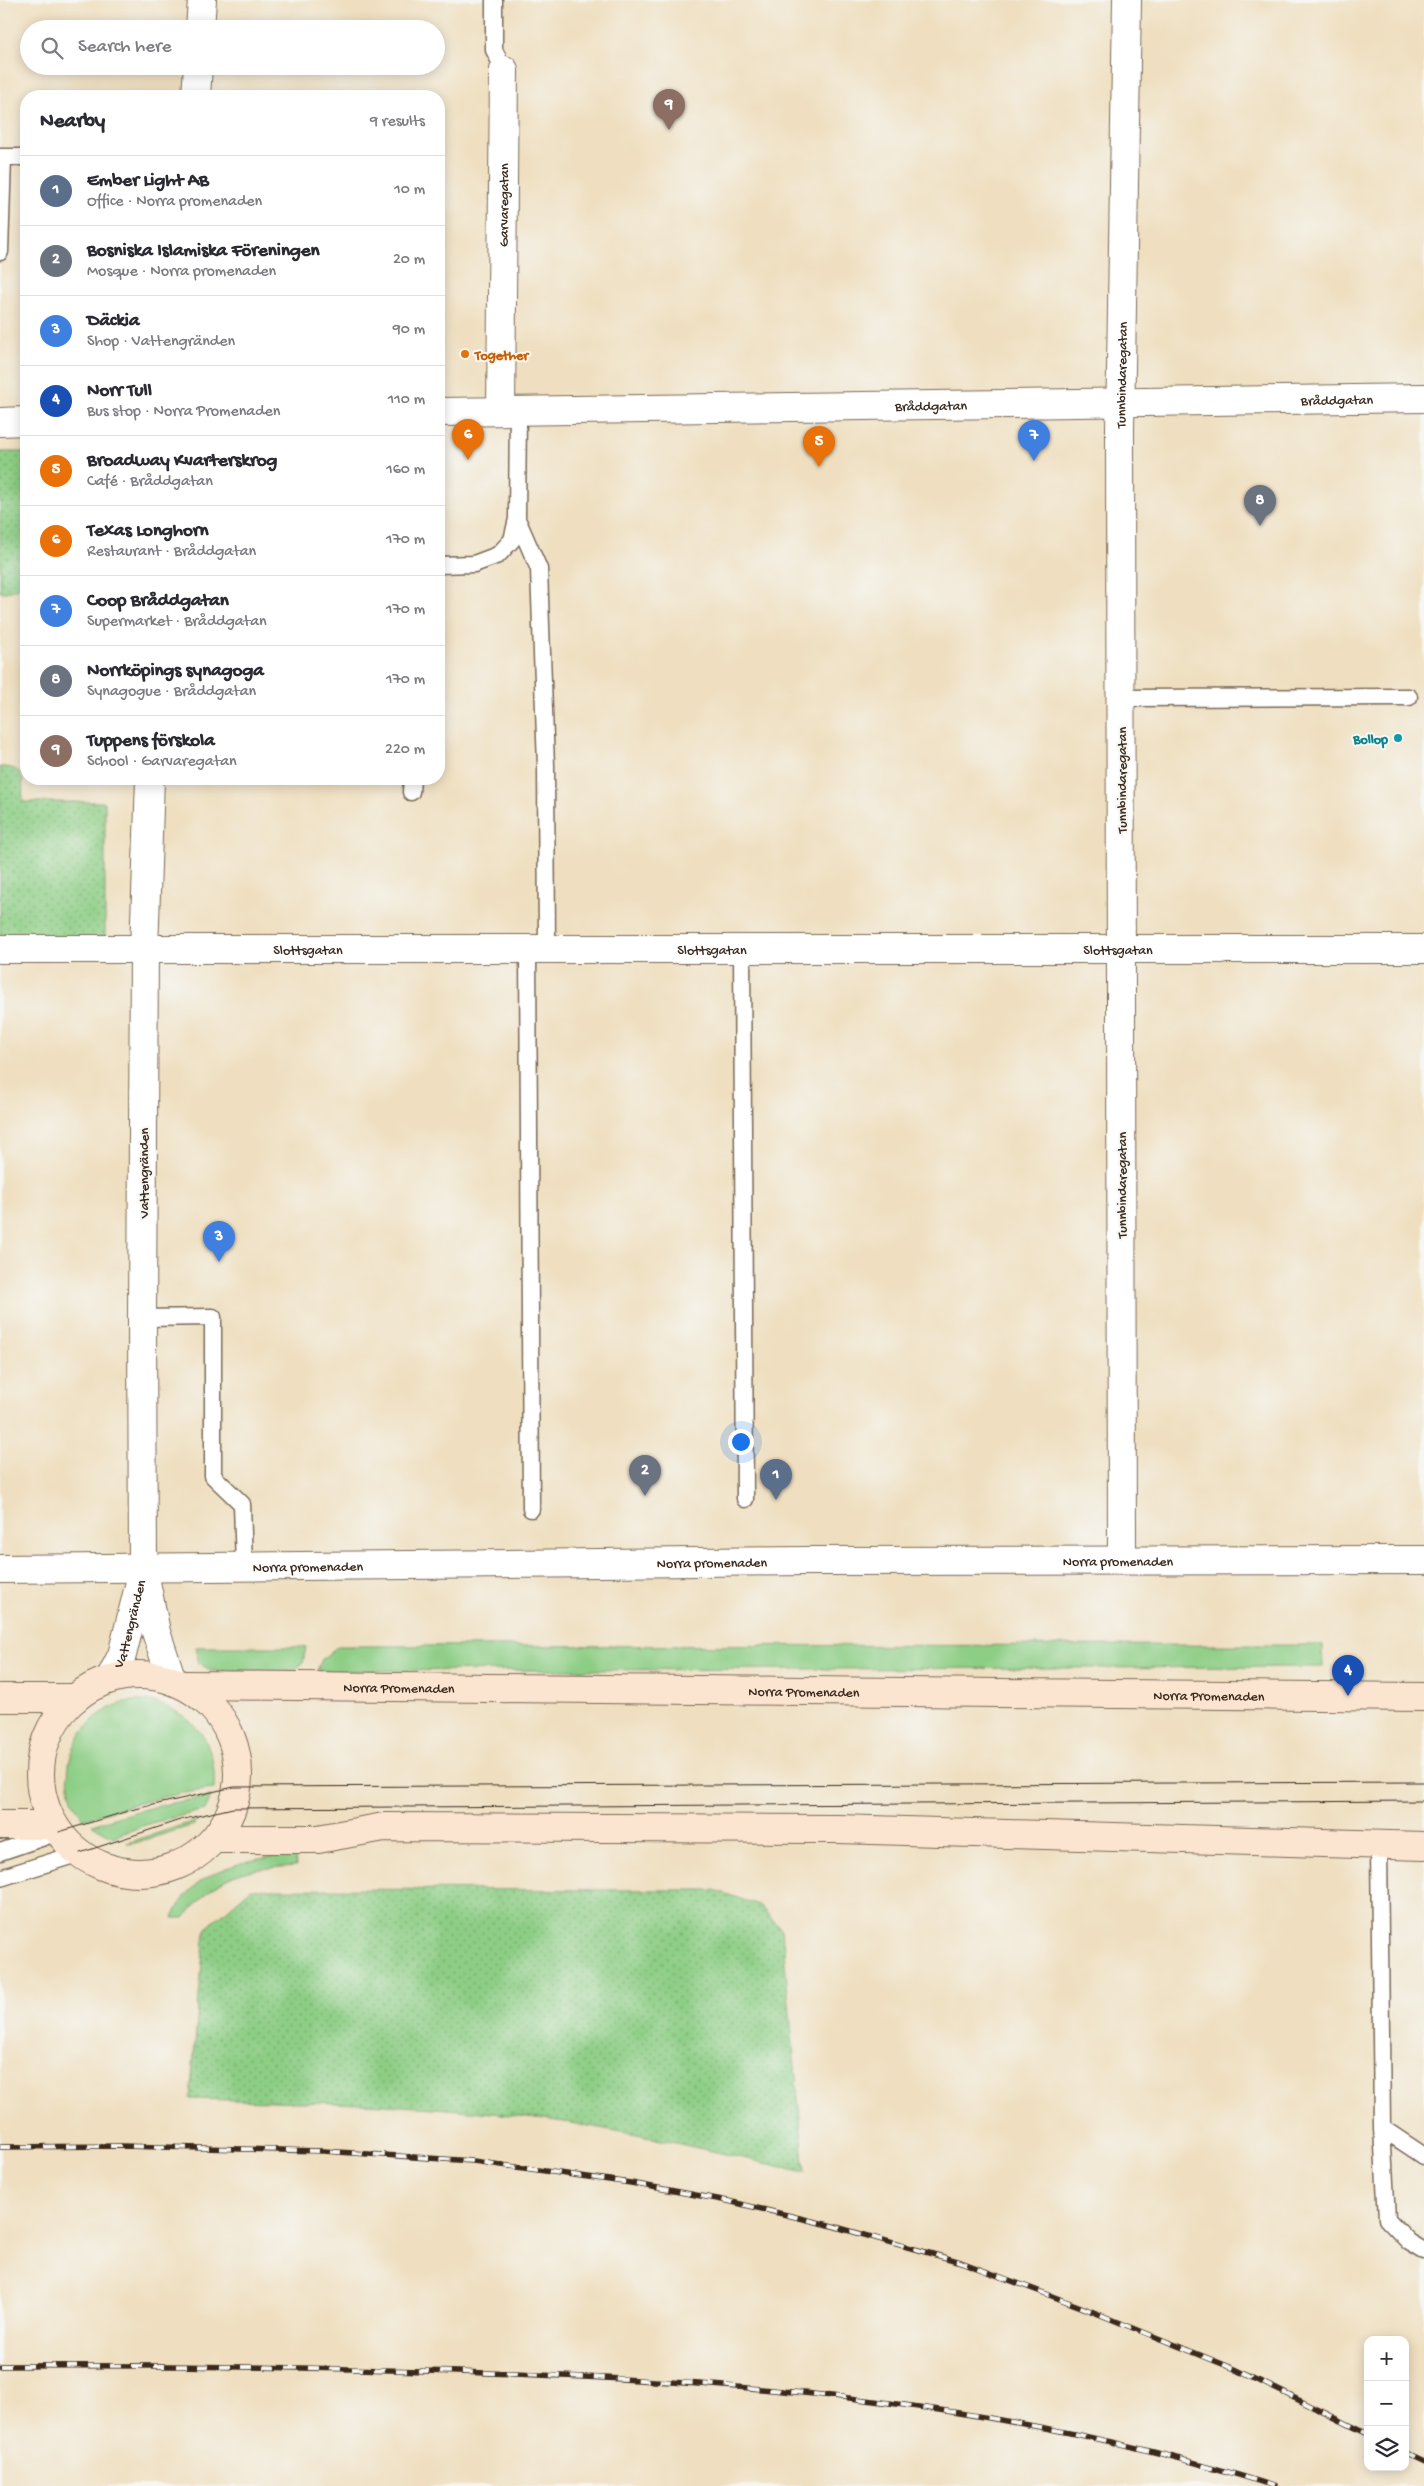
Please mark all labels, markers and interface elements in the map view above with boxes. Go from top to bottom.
search box [20,20,445,75]
icon: search [38,34,66,62]
text: Search here [78,36,172,59]
pin: 9 [653,89,685,130]
text: Nearby [40,110,105,135]
text: 9 results [370,113,425,132]
street label: Garvaregatan [496,163,514,247]
text: Ember Light AB [87,170,209,193]
text: 1 [53,181,59,200]
text: 10 m [394,181,425,200]
text: Office · Norra promenaden [87,193,262,212]
text: Bosniska Islamiska Föreningen [87,240,320,263]
text: 2 [52,251,60,270]
text: 20 m [393,251,425,270]
text: Mosque · Norra promenaden [87,263,276,282]
text: Däckia [87,310,140,333]
text: 3 [52,321,60,340]
text: 90 m [393,321,425,340]
street label: Tunnbindaregatan [1114,321,1133,429]
text: Shop · Vattengränden [87,333,235,352]
marker: Together [459,348,471,360]
place label: Together [474,348,530,365]
text: Norr Tull [87,380,152,403]
text: 4 [52,391,60,410]
text: 110 m [388,391,425,410]
street label: Bråddgatan [1300,393,1374,411]
street label: Bråddgatan [894,398,968,417]
text: Bus stop · Norra Promenaden [87,403,280,422]
pin: 6 [452,419,484,460]
pin: 7 [1018,420,1050,461]
pin: 5 [803,426,835,467]
text: Broadway Kvarterskrog [87,450,277,473]
text: 5 [52,461,60,480]
text: 160 m [386,461,425,480]
text: Café · Bråddgatan [87,473,213,492]
pin: 8 [1244,485,1276,526]
text: Texas Longhorn [87,520,209,543]
text: 6 [52,531,60,550]
text: 170 m [386,531,425,550]
text: Restaurant · Bråddgatan [87,543,256,562]
text: Coop Bråddgatan [87,590,229,613]
text: 7 [52,601,60,620]
text: 170 m [386,601,425,620]
text: Supermarket · Bråddgatan [87,613,267,632]
text: Norrköpings synagoga [87,660,264,683]
text: 8 [52,671,60,690]
text: 170 m [386,671,425,690]
text: Synagogue · Bråddgatan [87,683,256,702]
street label: Tunnbindaregatan [1115,726,1132,834]
text: Tuppens förskola [87,730,215,753]
place label: Bollop [1352,732,1388,749]
marker: Bollop [1392,732,1404,744]
text: 9 [52,741,60,760]
text: 220 m [385,741,425,760]
text: School · Garvaregatan [87,753,237,772]
street label: Slottsgatan [273,943,343,960]
street label: Slottsgatan [677,943,747,960]
street label: Slottsgatan [1083,943,1153,960]
street label: Vattengränden [137,1128,154,1219]
street label: Tunnbindaregatan [1115,1131,1132,1239]
pin: 3 [203,1221,235,1262]
your location [728,1429,754,1455]
pin: 2 [629,1455,661,1496]
pin: 1 [760,1459,792,1500]
street label: Norra promenaden [1063,1554,1173,1572]
street label: Norra promenaden [657,1555,768,1573]
street label: Norra promenaden [253,1559,364,1577]
street label: Vattengränden [110,1578,151,1672]
pin: 4 [1332,1655,1364,1696]
street label: Norra Promenaden [343,1681,455,1699]
street label: Norra Promenaden [748,1684,860,1703]
street label: Norra Promenaden [1153,1688,1265,1706]
map controls [1364,2336,1409,2471]
button: + [1364,2336,1409,2381]
button: − [1364,2381,1409,2426]
button: layers [1364,2426,1409,2471]

